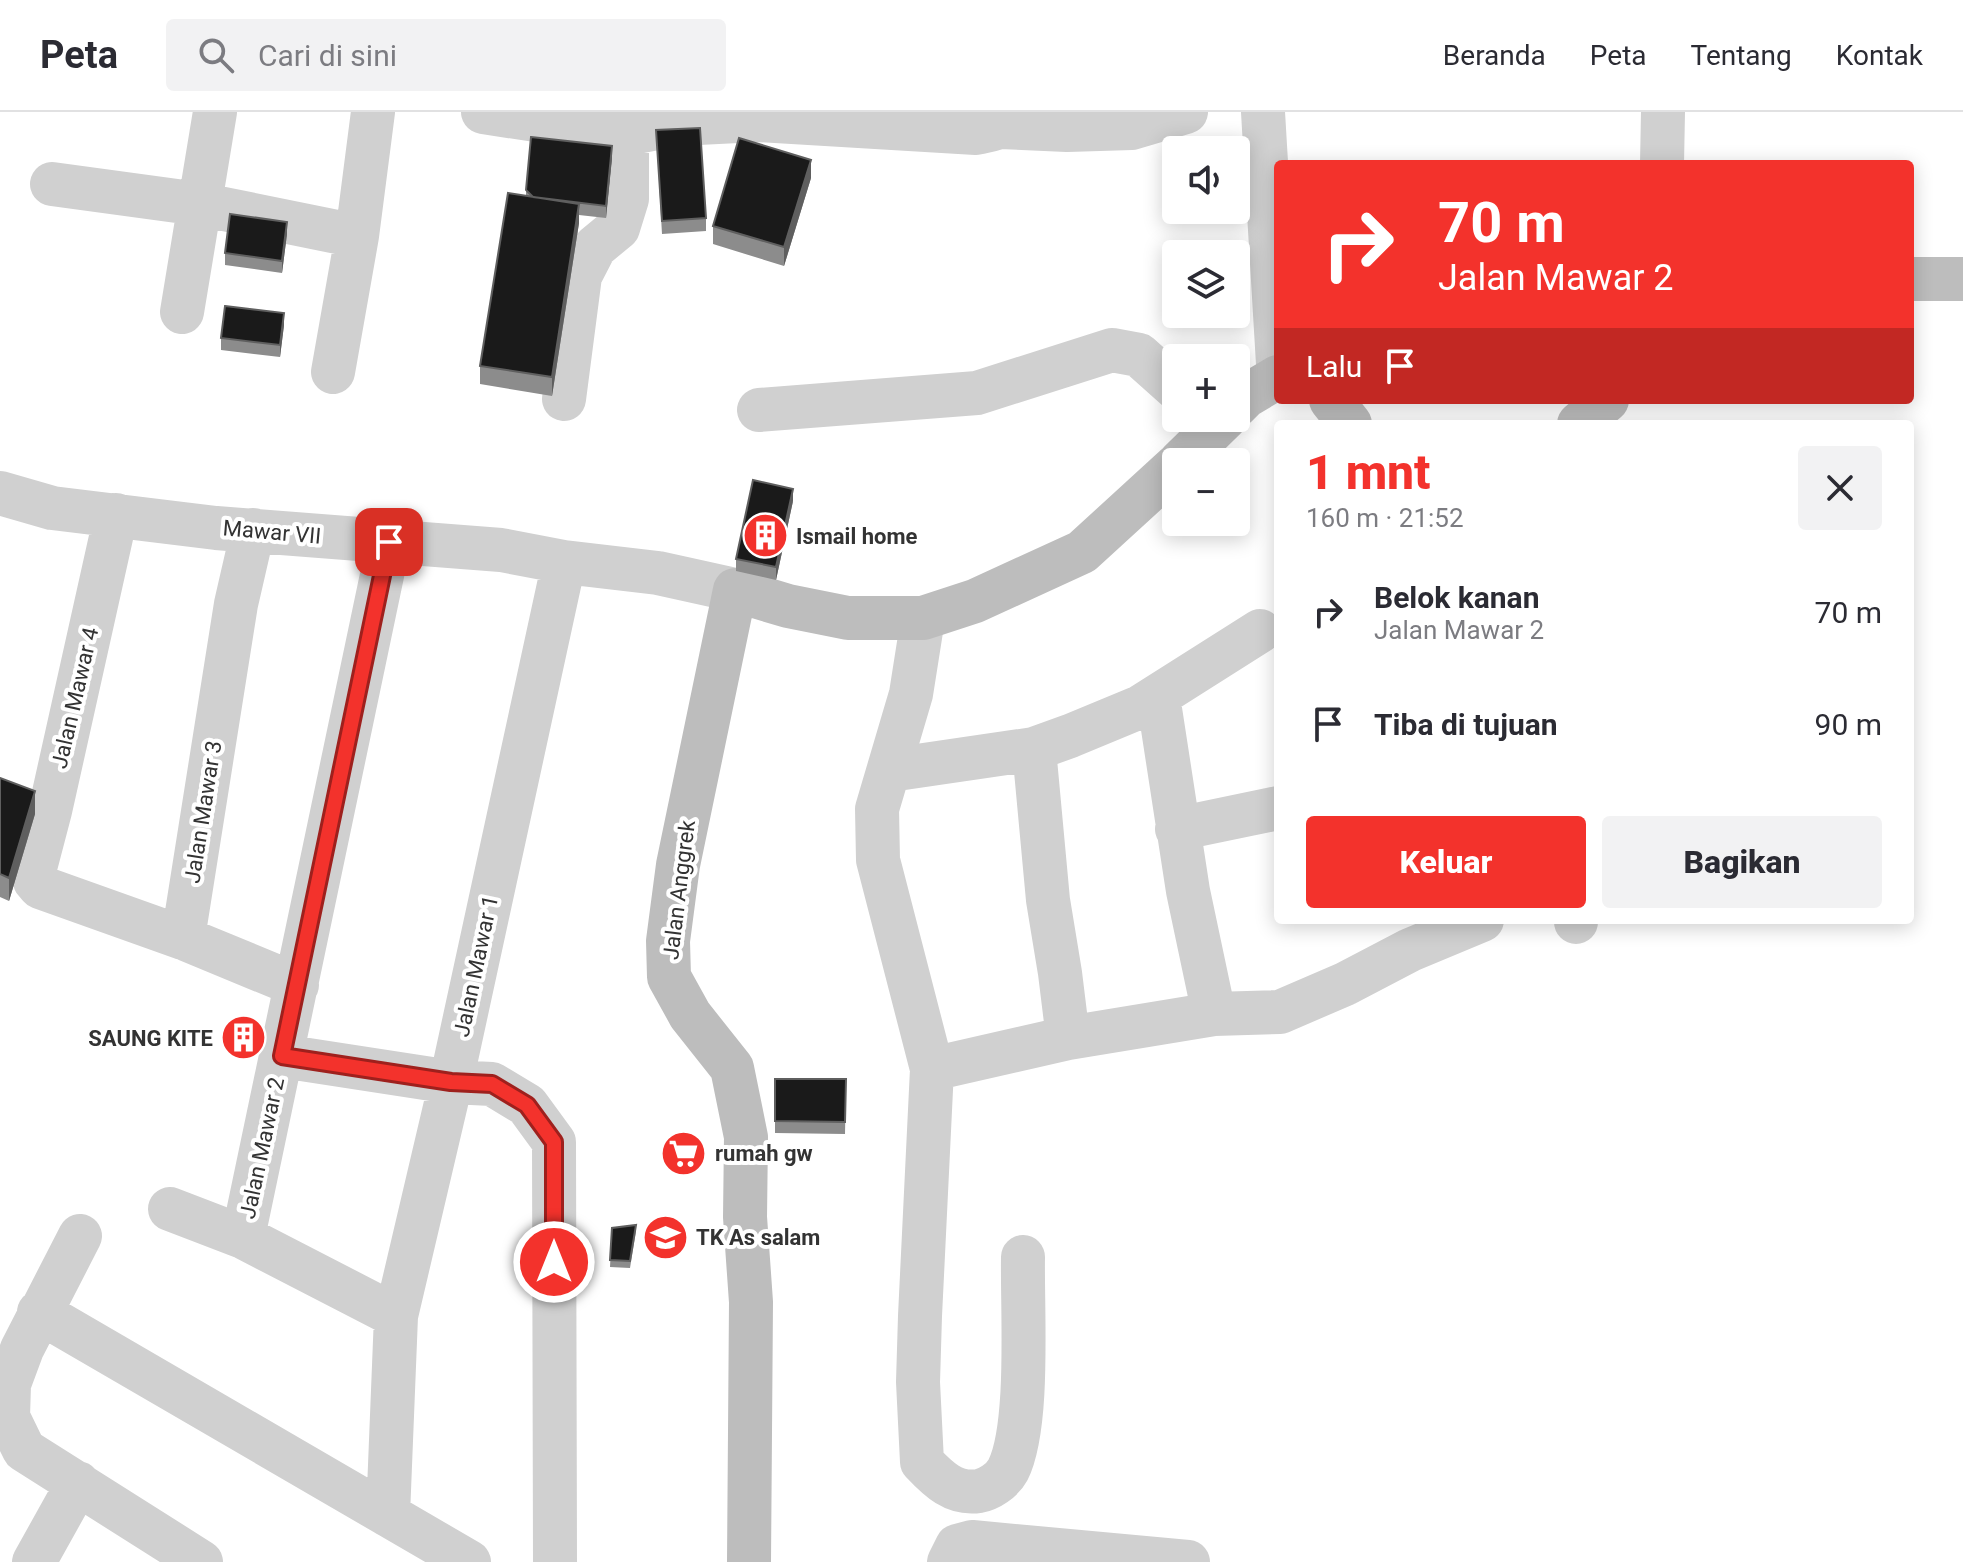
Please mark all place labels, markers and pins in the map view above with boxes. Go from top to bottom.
pin [355,508,423,576]
building icon: Ismail home [741,512,789,560]
place label: Ismail home [796,524,917,549]
building icon: SAUNG KITE [220,1014,268,1062]
place label: SAUNG KITE [88,1026,213,1051]
supermarket icon: rumah gw [660,1129,708,1177]
place label: rumah gw [715,1141,813,1166]
school or university icon: TK As salam [641,1213,689,1261]
place label: TK As salam [696,1225,820,1250]

